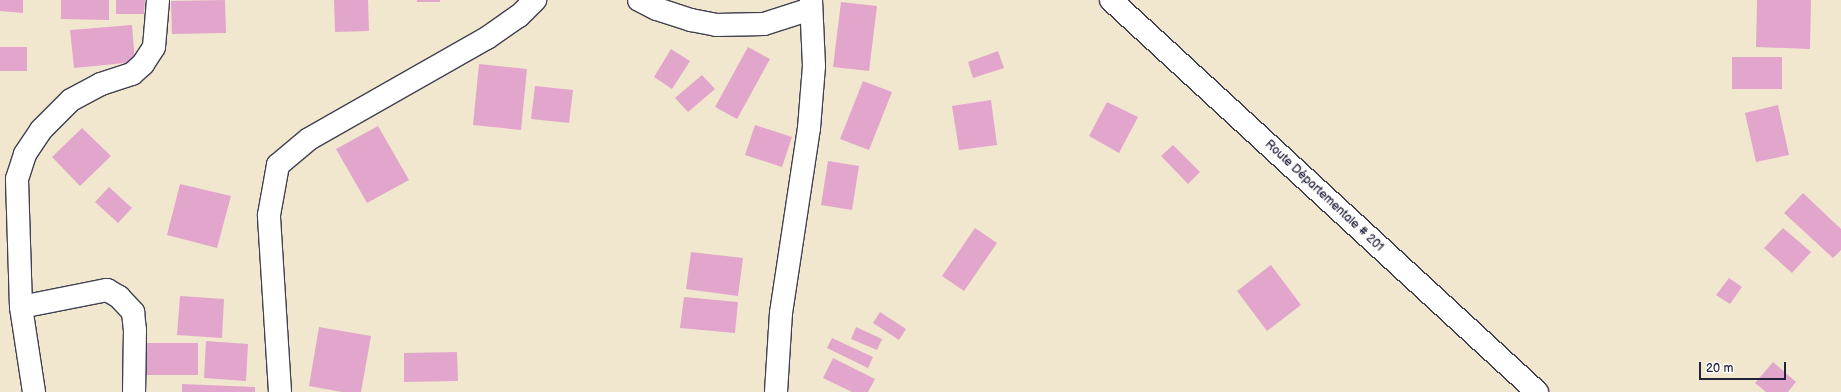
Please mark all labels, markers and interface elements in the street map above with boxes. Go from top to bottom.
street label: Route Départementale # 201 [1262,137,1386,255]
scale bar [1701,354,1788,380]
text: 20 m [1706,361,1733,376]

